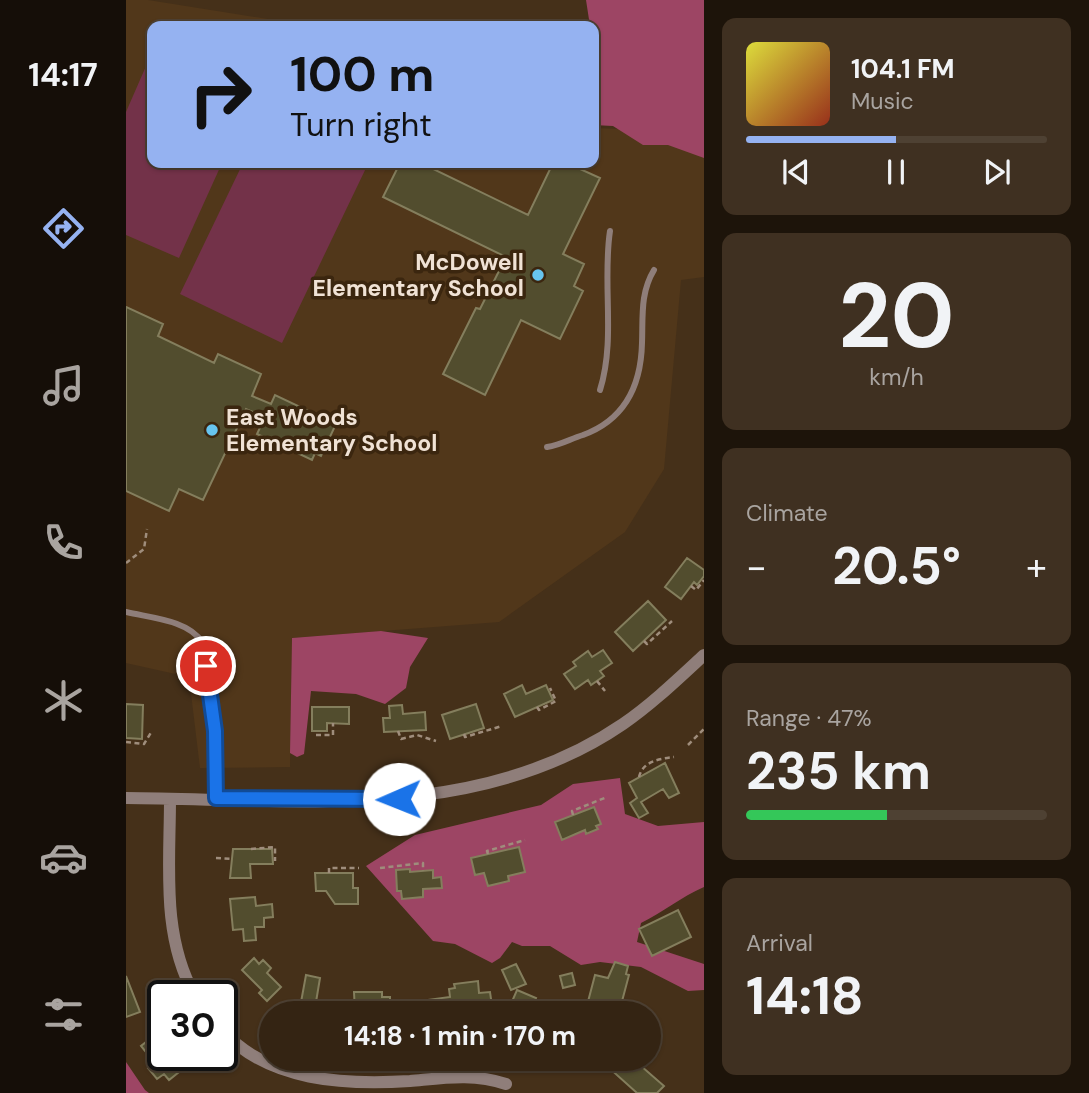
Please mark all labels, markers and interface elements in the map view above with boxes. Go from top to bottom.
text: 100 m [290,42,434,106]
icon: right [175,49,266,140]
text: 104.1 FM [851,52,954,86]
text: 14:17 [28,54,98,96]
text: Music [851,86,914,116]
text: Turn right [290,104,432,146]
icon: previous [777,153,815,191]
icon: pause [877,153,915,191]
icon: next [978,153,1016,191]
icon: directions [39,204,88,253]
place label: McDowell Elementary School [313,247,524,303]
text: 20 [838,257,955,375]
marker: McDowell Elementary School [530,267,546,283]
icon: music [39,361,88,410]
text: km/h [869,362,924,392]
place label: East Woods Elementary School [226,402,438,458]
marker: East Woods Elementary School [204,422,220,438]
text: Climate [746,498,828,528]
icon: phone [39,518,88,567]
text: 20.5° [832,532,961,600]
text: − [746,542,767,592]
text: + [1026,542,1047,592]
pin [176,636,236,696]
icon: arrive [187,647,225,685]
icon: climate [39,676,88,725]
text: Range · 47% [746,703,872,733]
text: 235 km [746,737,931,805]
position arrow [362,762,436,836]
icon: car [39,833,88,882]
text: Arrival [746,928,813,958]
text: 14:18 [746,962,864,1030]
speed limit sign: 30 [147,980,238,1071]
icon: filters [39,990,88,1039]
text: 14:18 · 1 min · 170 m [344,1019,576,1053]

